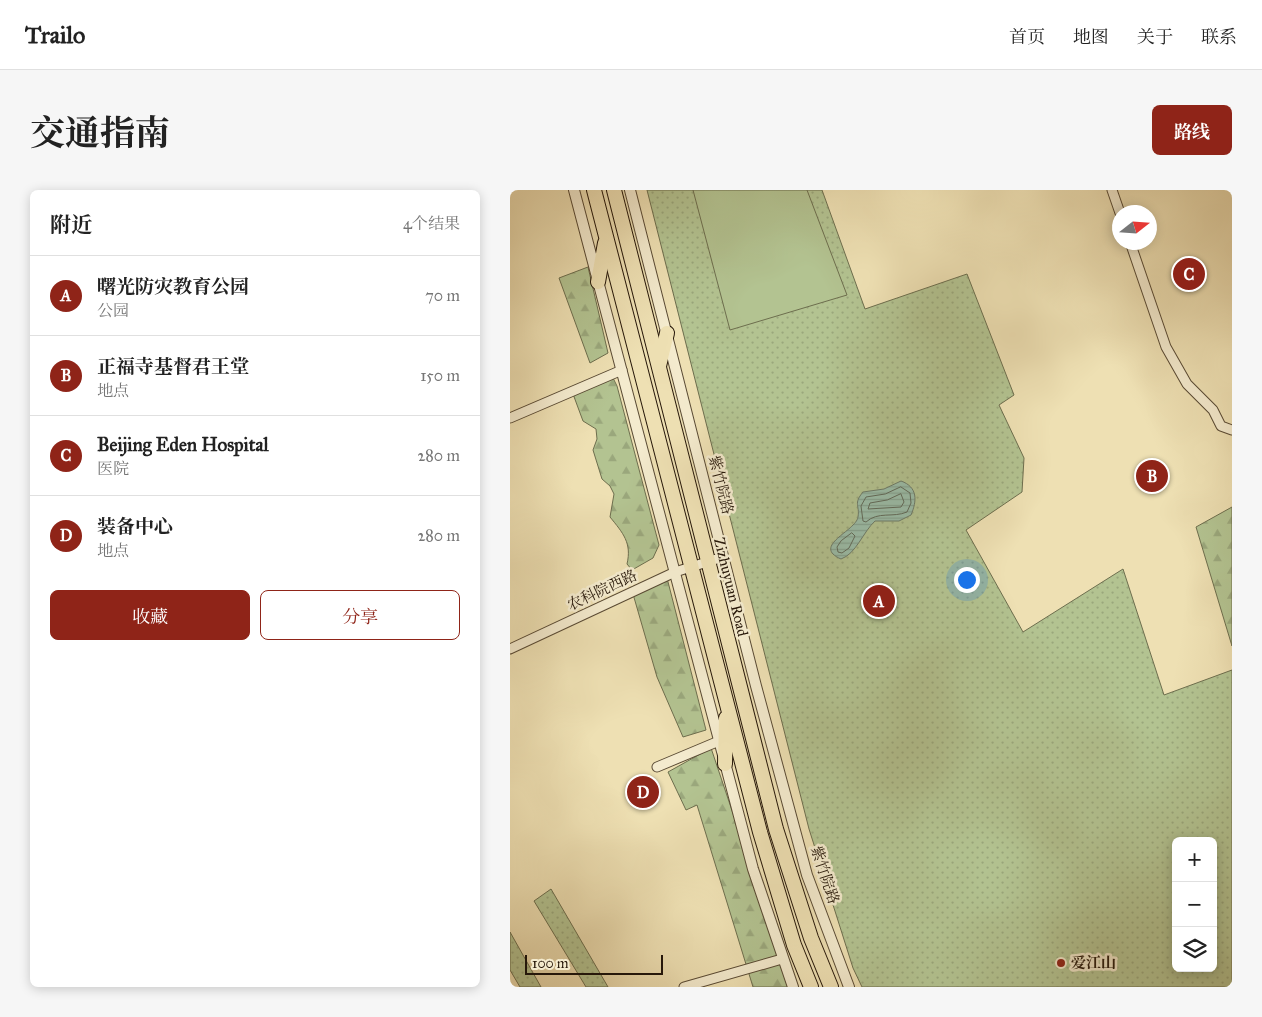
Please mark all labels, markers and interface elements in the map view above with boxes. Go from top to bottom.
text: Trailo [25,20,85,50]
text: 首页 [1009,26,1045,48]
text: 地图 [1073,26,1109,48]
text: 关于 [1137,26,1173,48]
text: 联系 [1201,26,1237,48]
button: 路线 [1152,105,1232,155]
text: 交通指南 [30,112,170,155]
north arrow [1112,205,1157,250]
text: 附近 [50,212,92,238]
text: 4个结果 [403,214,460,233]
pin: C [1173,255,1205,293]
text: 曙光防灾教育公园 [97,275,249,298]
text: A [61,286,71,305]
text: 70 m [425,286,460,305]
text: 公园 [97,301,129,320]
text: 正福寺基督君王堂 [97,355,249,378]
text: B [61,366,71,385]
text: 150 m [420,366,460,385]
text: 地点 [97,381,129,400]
text: Beijing Eden Hospital [97,433,269,456]
text: C [61,446,71,465]
text: 280 m [417,446,460,465]
street label: 紫竹院路 [705,454,737,516]
pin: B [1136,457,1168,495]
text: 医院 [97,459,129,478]
text: 装备中心 [97,515,173,538]
text: D [60,526,72,545]
text: 280 m [417,526,460,545]
street label: Zizhuyuan Road [710,536,752,639]
text: 地点 [97,541,129,560]
street label: 农科院西路 [564,566,640,614]
your location [954,567,980,593]
pin: A [863,582,895,620]
button: 收藏 [50,590,250,640]
button: 分享 [260,590,460,640]
pin: D [627,773,659,811]
map controls [1172,837,1217,972]
button: + [1172,837,1217,882]
street label: 紫竹院路 [807,844,843,906]
button: − [1172,882,1217,927]
button: layers [1172,927,1217,972]
scale bar [525,952,662,975]
place label: 爱江山 [1071,954,1116,972]
text: 100 m [532,955,569,972]
marker: 爱江山 [1055,957,1067,969]

